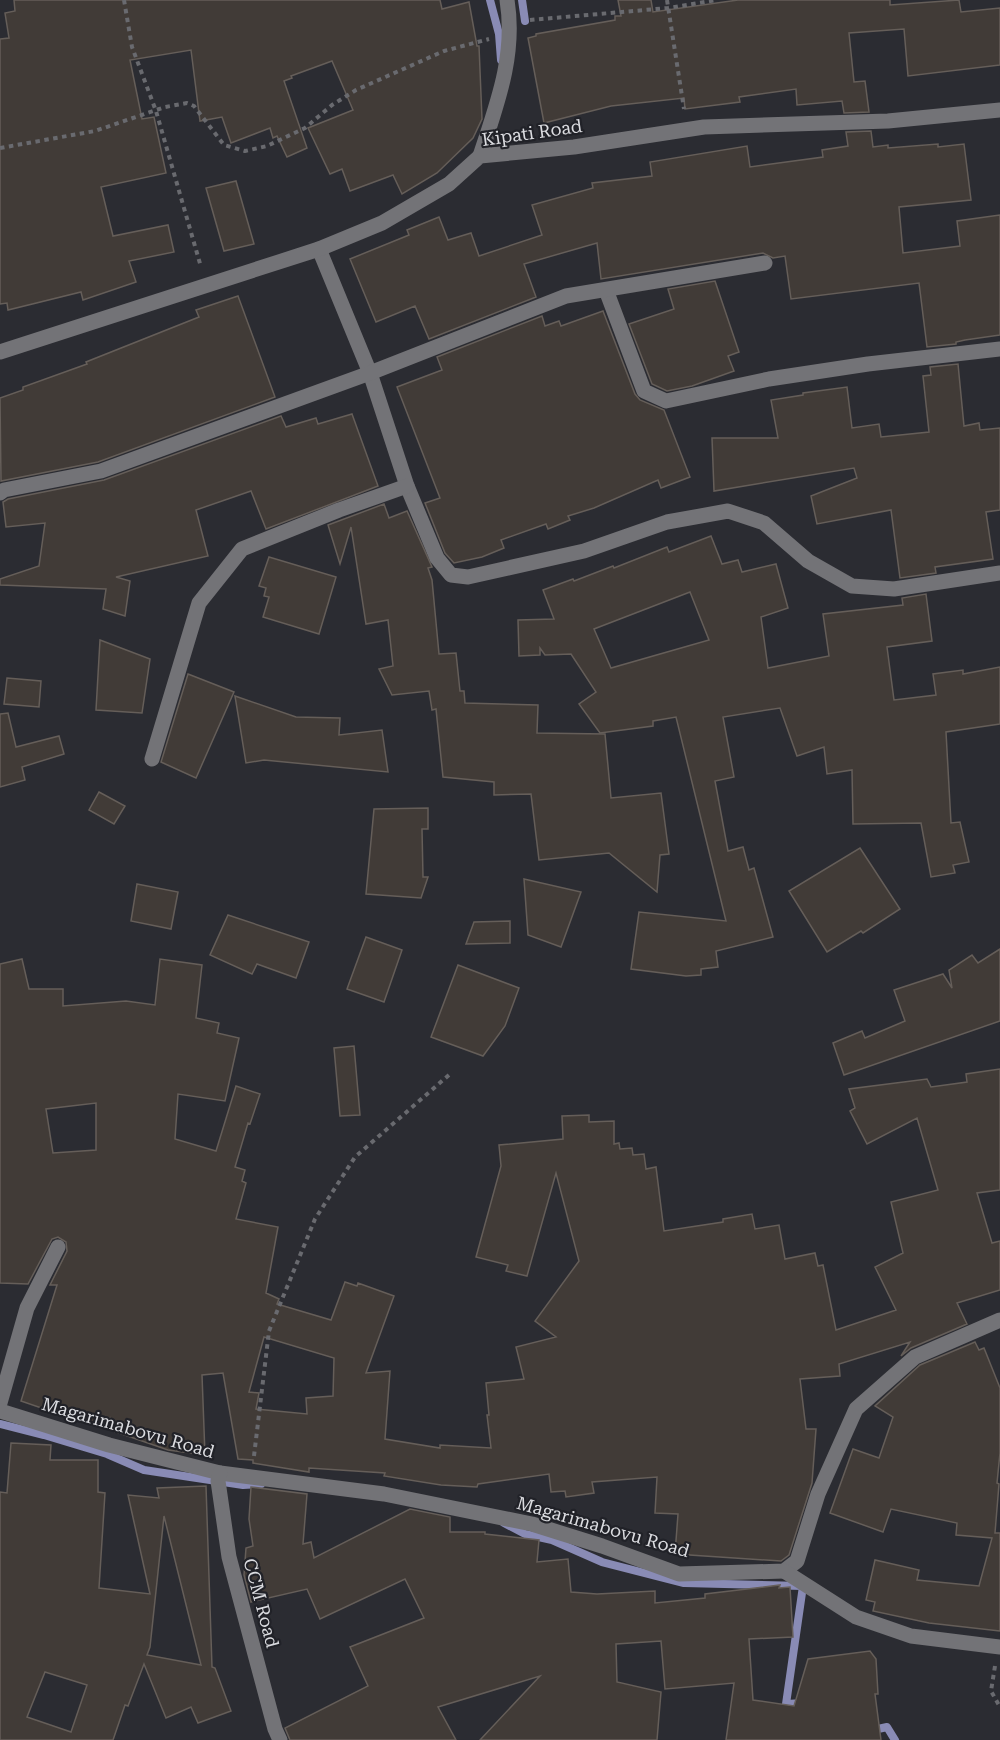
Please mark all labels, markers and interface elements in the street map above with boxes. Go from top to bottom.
street label: Kipati Road [480,115,584,150]
street label: Magarimabovu Road [39,1393,217,1462]
street label: Magarimabovu Road [514,1492,692,1561]
street label: CCM Road [239,1556,284,1650]

